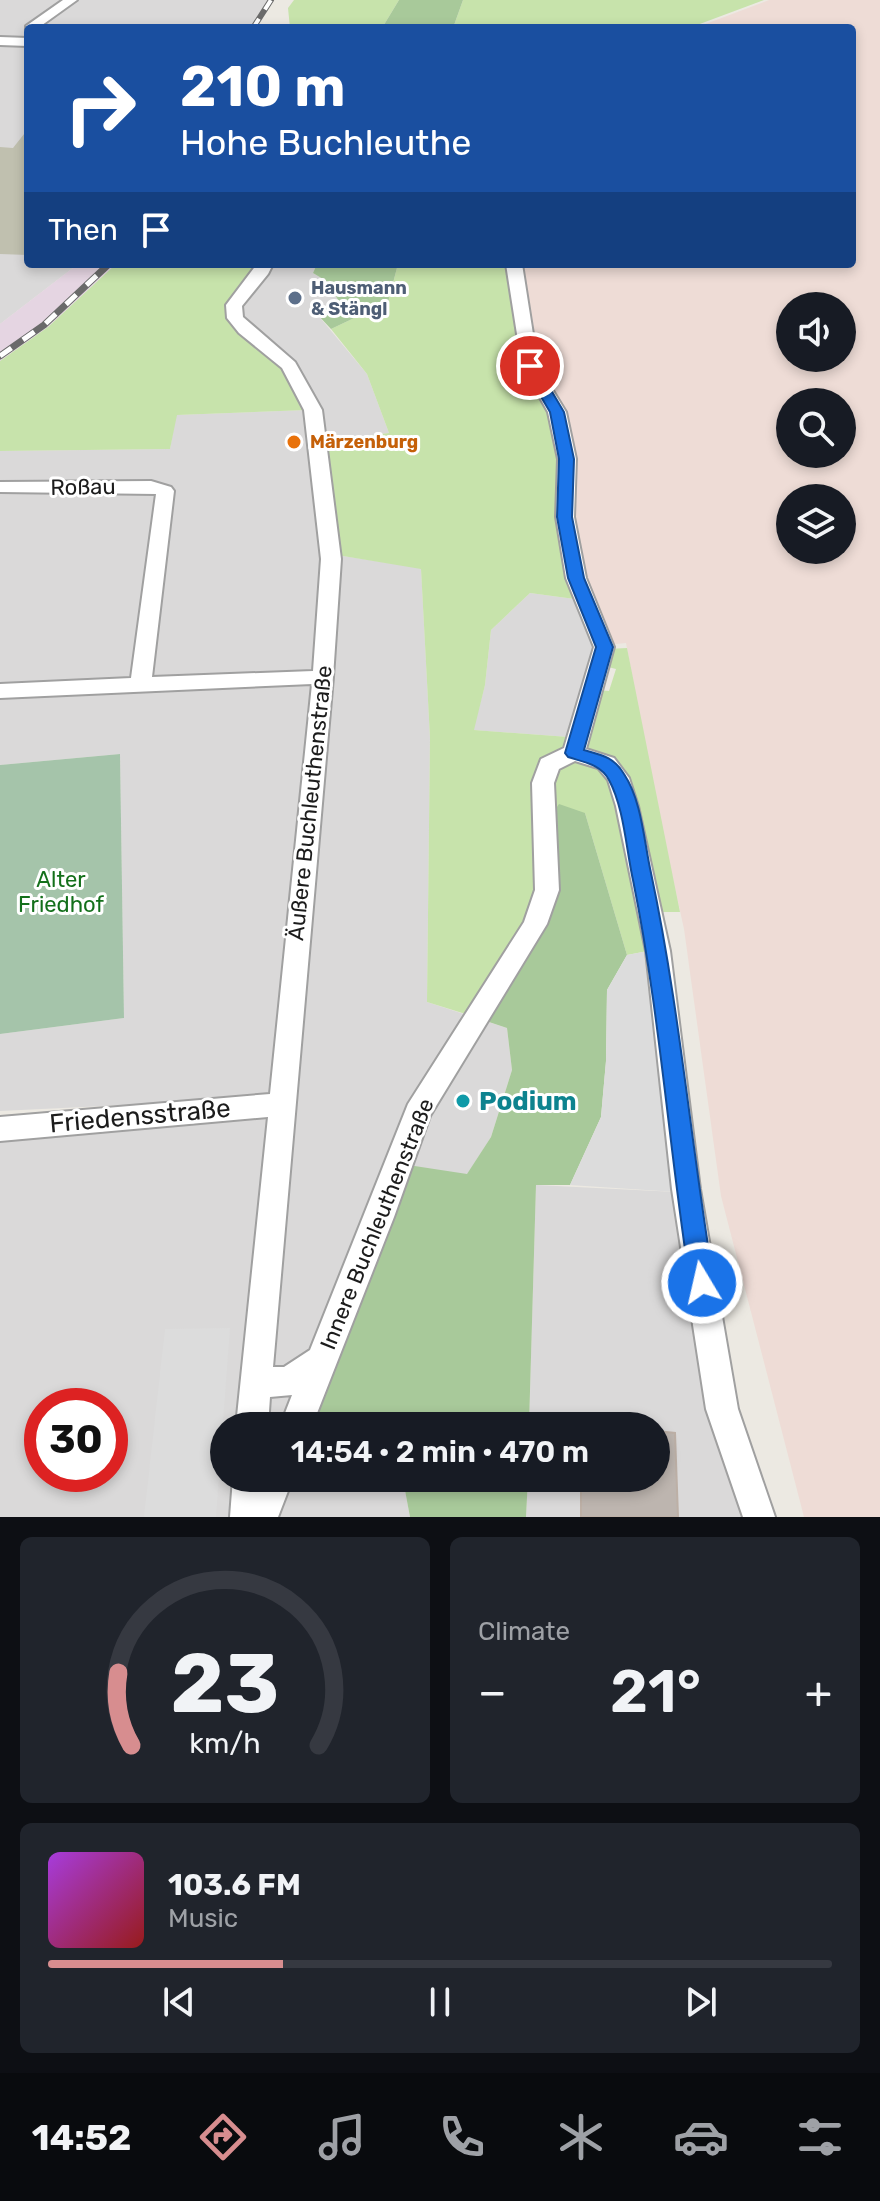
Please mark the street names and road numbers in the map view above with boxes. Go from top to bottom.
street label: Roßau [50,473,116,501]
street label: Äußere Buchleuthenstraße [282,664,338,942]
street label: Friedensstraße [48,1093,232,1139]
street label: Innere Buchleuthenstraße [314,1095,440,1353]

